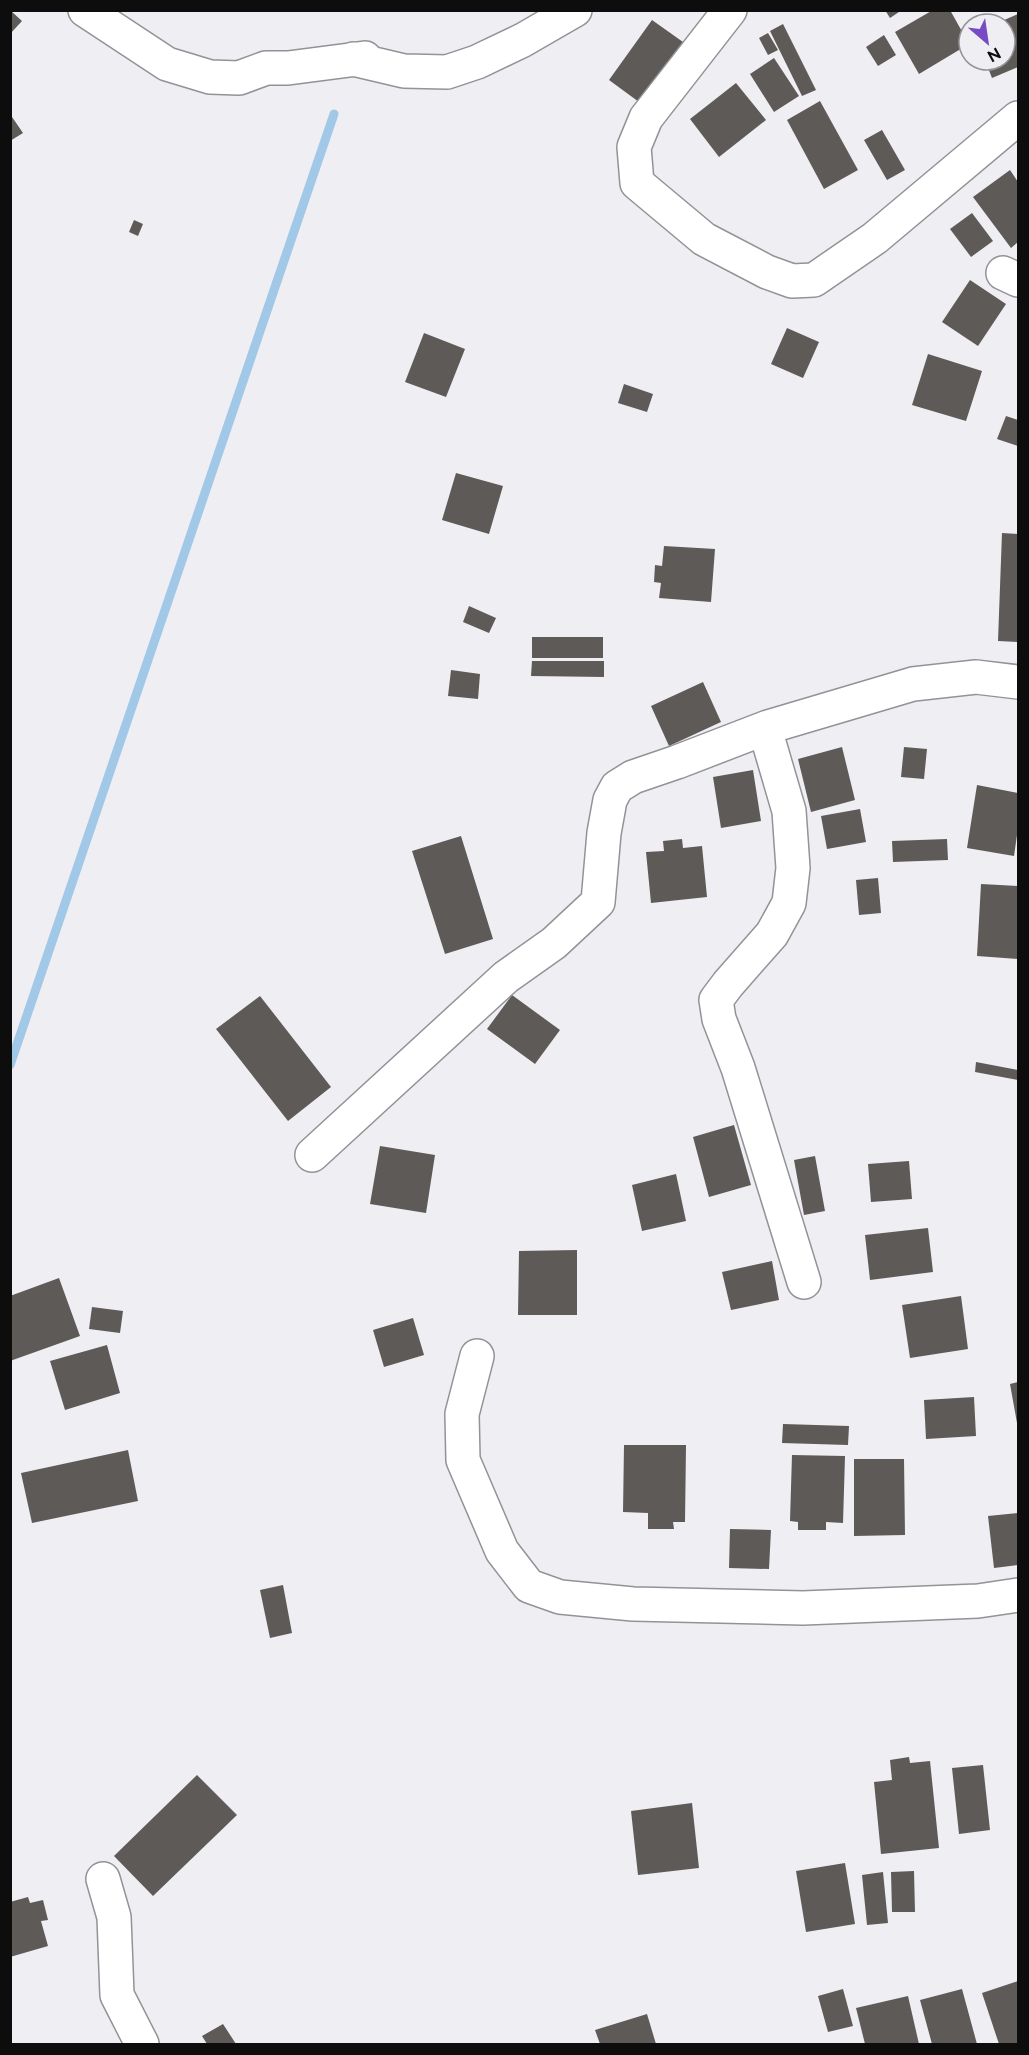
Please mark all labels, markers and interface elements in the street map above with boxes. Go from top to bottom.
north arrow [957,12,1017,72]
text: N [984,43,1004,66]

